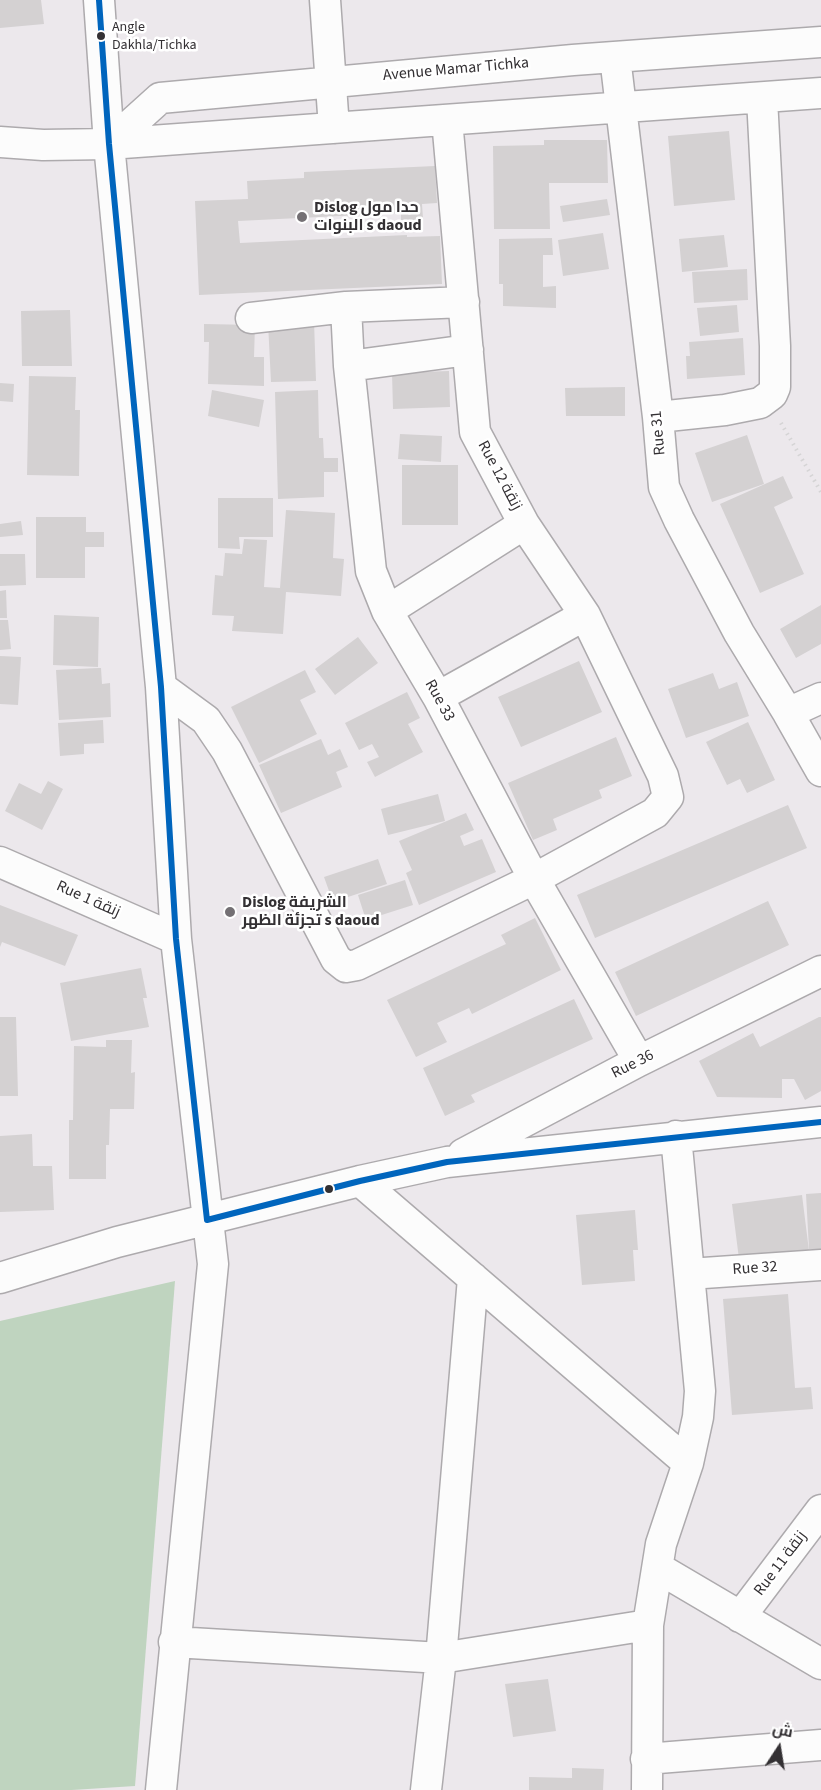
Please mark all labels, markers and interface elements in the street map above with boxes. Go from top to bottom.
place label: Angle Dakhla/Tichka [112,20,197,52]
marker: Angle Dakhla/Tichka [95,30,107,42]
street label: Avenue Mamar Tichka [382,54,530,86]
place label: Dislog حدا مول البنوات s daoud [314,198,422,236]
marker: Dislog حدا مول البنوات s daoud [295,210,309,224]
street label: Rue 31 [647,410,671,456]
street label: Rue 12 زنقة [473,438,525,514]
street label: Rue 33 [420,677,458,725]
street label: Rue 1 زنقة [53,877,123,923]
place label: Dislog الشريفة تجزئة الظهر s daoud [242,893,380,931]
marker: Dislog الشريفة تجزئة الظهر s daoud [223,905,237,919]
street label: Rue 36 [609,1046,657,1084]
unlabelled marker [323,1183,335,1195]
street label: Rue 32 [732,1258,778,1280]
street label: Rue 11 زنقة [750,1528,812,1600]
text: ش [770,1717,795,1743]
north arrow [749,1718,809,1778]

